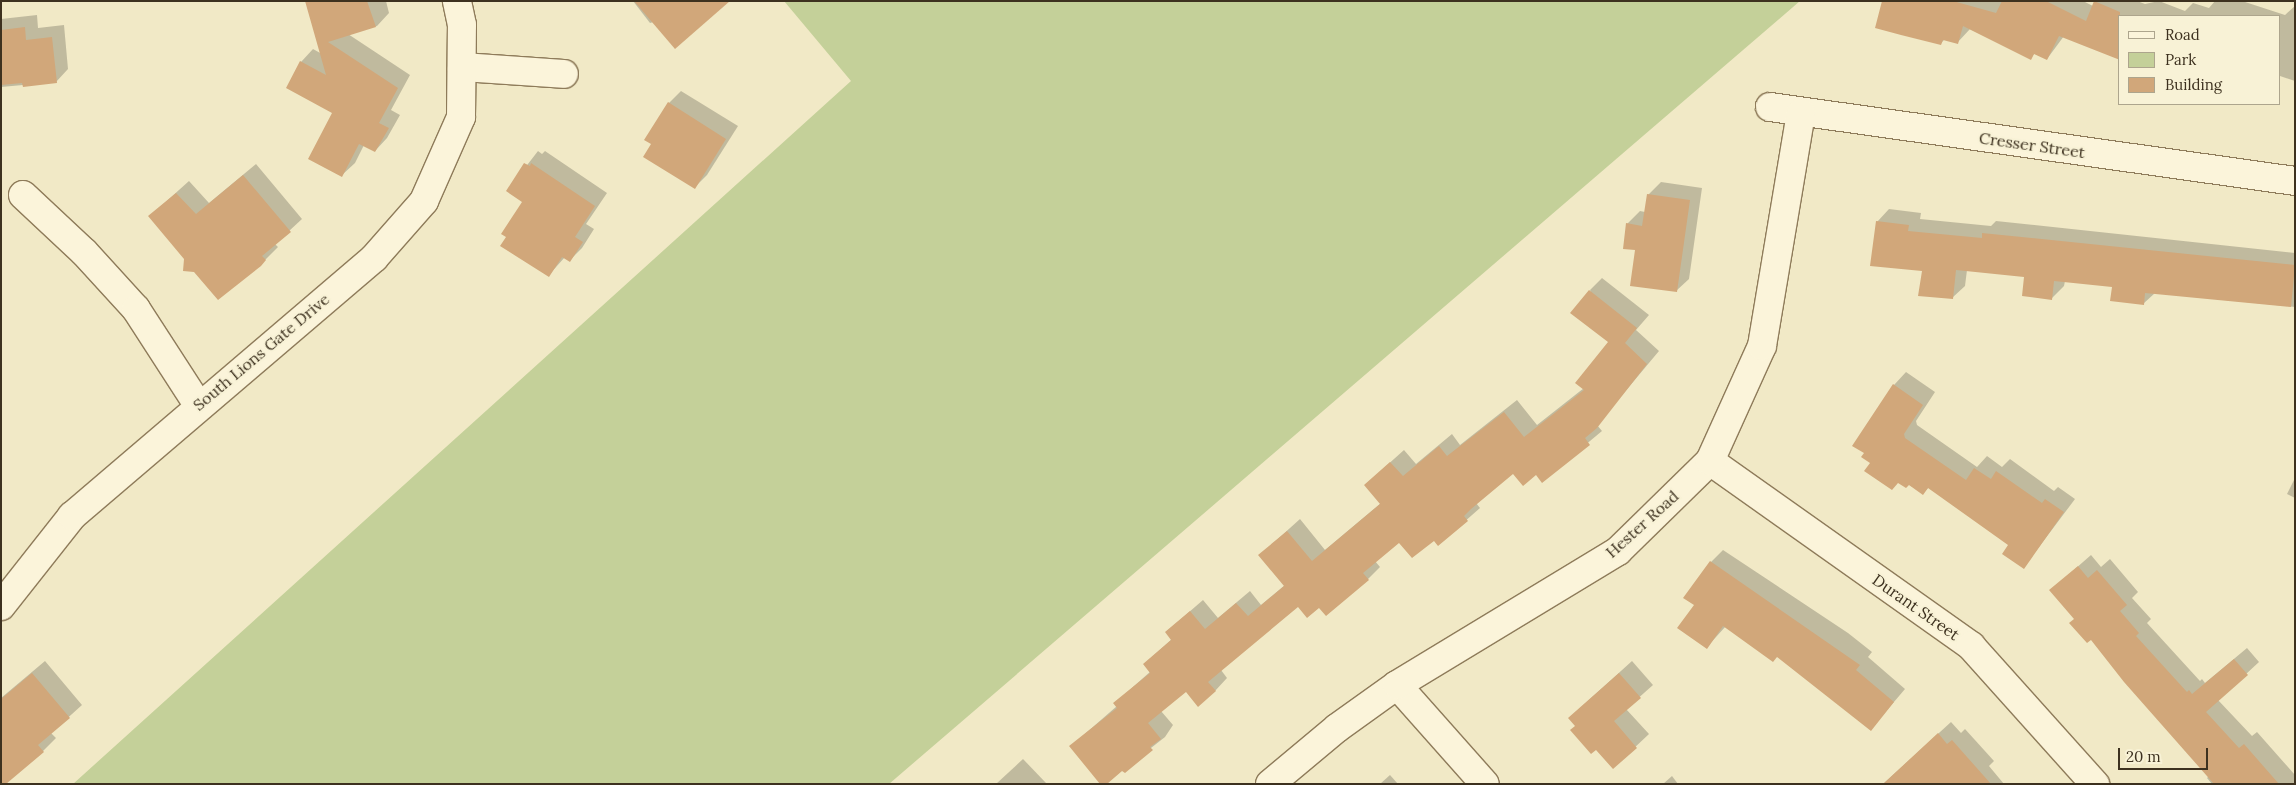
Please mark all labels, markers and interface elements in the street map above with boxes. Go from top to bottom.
legend [2118,15,2281,105]
text: Road [2165,25,2200,44]
text: Park [2165,50,2196,69]
text: Building [2165,75,2222,94]
street label: Cresser Street [1978,128,2086,162]
street label: South Lions Gate Drive [189,289,333,415]
street label: Hester Road [1602,486,1682,562]
street label: Durant Street [1869,570,1963,644]
scale bar [2121,738,2211,770]
text: 20 m [2126,747,2161,766]

